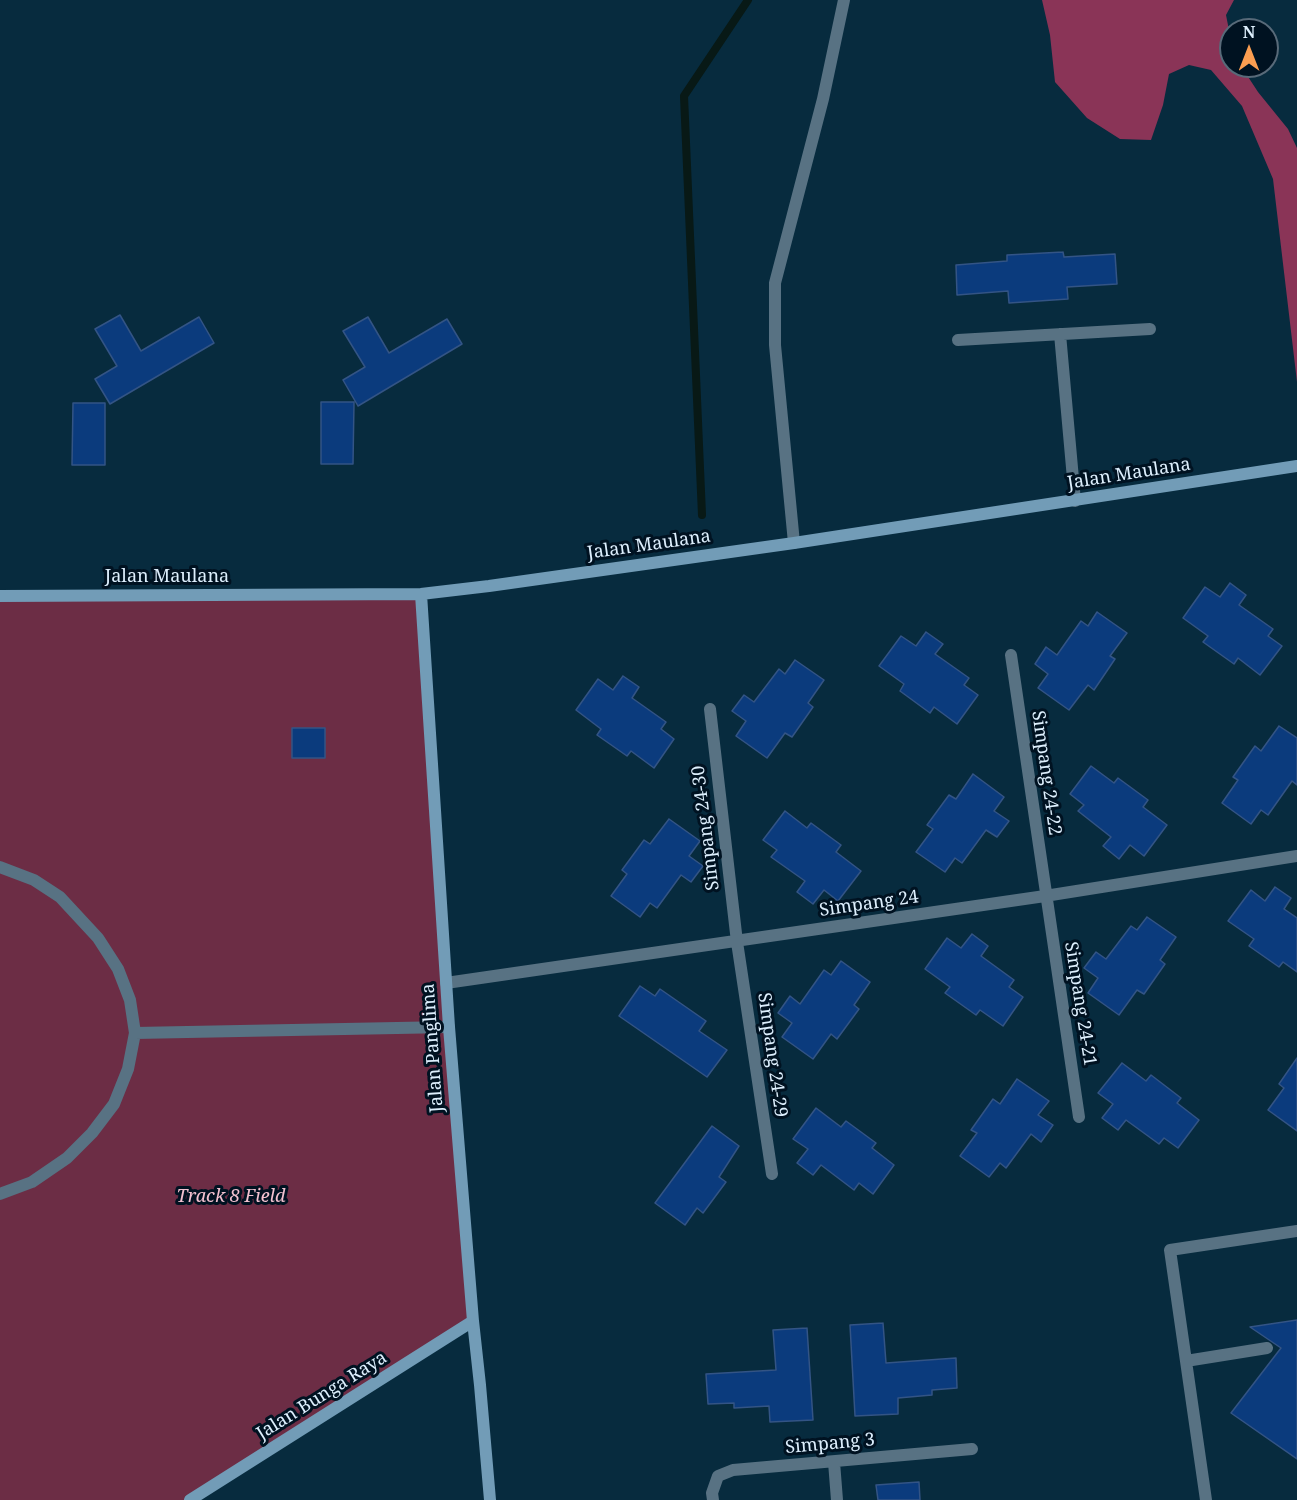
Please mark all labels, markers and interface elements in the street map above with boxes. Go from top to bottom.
north arrow [1219,18,1279,78]
text: N [1243,21,1255,43]
street label: Jalan Maulana [1066,454,1192,494]
street label: Jalan Maulana [586,526,712,564]
street label: Jalan Maulana [105,566,229,588]
street label: Simpang 24-22 [1027,709,1065,837]
street label: Simpang 24-30 [688,764,724,892]
street label: Simpang 24 [818,886,920,922]
street label: Simpang 24-21 [1060,940,1100,1068]
street label: Jalan Panglima [418,983,448,1113]
street label: Simpang 24-29 [753,991,791,1119]
park label: Track 8 Field [177,1186,285,1208]
street label: Jalan Bunga Raya [253,1347,391,1445]
street label: Simpang 3 [784,1429,876,1459]

